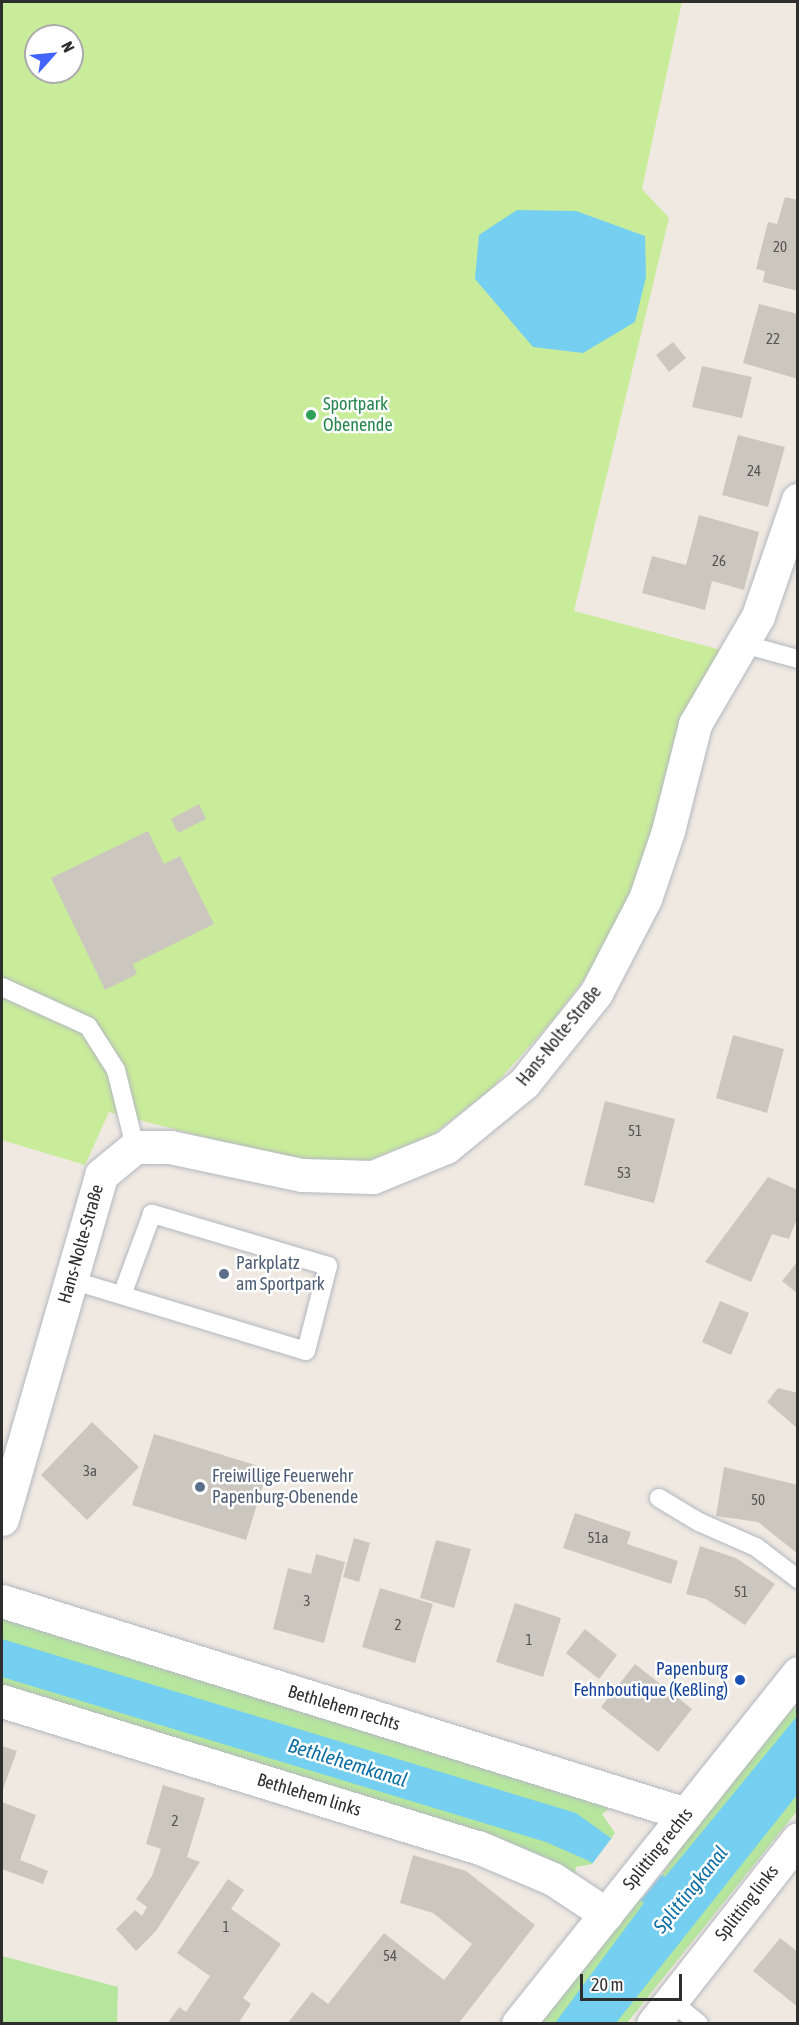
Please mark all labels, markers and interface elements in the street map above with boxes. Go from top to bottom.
north arrow [24,24,84,84]
text: N [58,38,78,55]
house number: 20 [773,238,787,256]
house number: 22 [766,330,780,348]
place label: Sportpark Obenende [323,394,393,436]
marker: Sportpark Obenende [304,408,318,422]
house number: 24 [747,462,761,480]
house number: 26 [712,552,726,570]
street label: Hans-Nolte-Straße [512,982,606,1090]
house number: 51 [628,1122,642,1140]
house number: 53 [617,1164,631,1182]
street label: Hans-Nolte-Straße [54,1182,108,1306]
place label: Parkplatz am Sportpark [236,1253,325,1296]
marker: Parkplatz am Sportpark [217,1267,231,1281]
house number: 3a [83,1462,97,1480]
place label: Freiwillige Feuerwehr Papenburg-Obenende [212,1466,358,1508]
marker: Freiwillige Feuerwehr Papenburg-Obenende [193,1480,207,1494]
house number: 50 [751,1491,765,1509]
house number: 51a [587,1529,609,1547]
house number: 51 [734,1583,748,1601]
house number: 3 [303,1592,311,1610]
house number: 2 [394,1616,402,1634]
house number: 1 [525,1631,533,1649]
place label: Papenburg Fehnboutique (Keßling) [573,1659,728,1702]
marker: Papenburg Fehnboutique (Keßling) [733,1673,747,1687]
street label: Bethlehem rechts [285,1681,403,1735]
water label: Bethlehemkanal [286,1733,410,1791]
street label: Bethlehem links [254,1769,364,1821]
street label: Splitting rechts [619,1804,697,1894]
house number: 2 [171,1812,179,1830]
water label: Splittingkanal [648,1841,732,1937]
street label: Splitting links [711,1861,783,1945]
house number: 1 [222,1918,230,1936]
house number: 54 [383,1947,397,1965]
scale bar [583,1962,685,2000]
text: 20 m [591,1974,623,1995]

